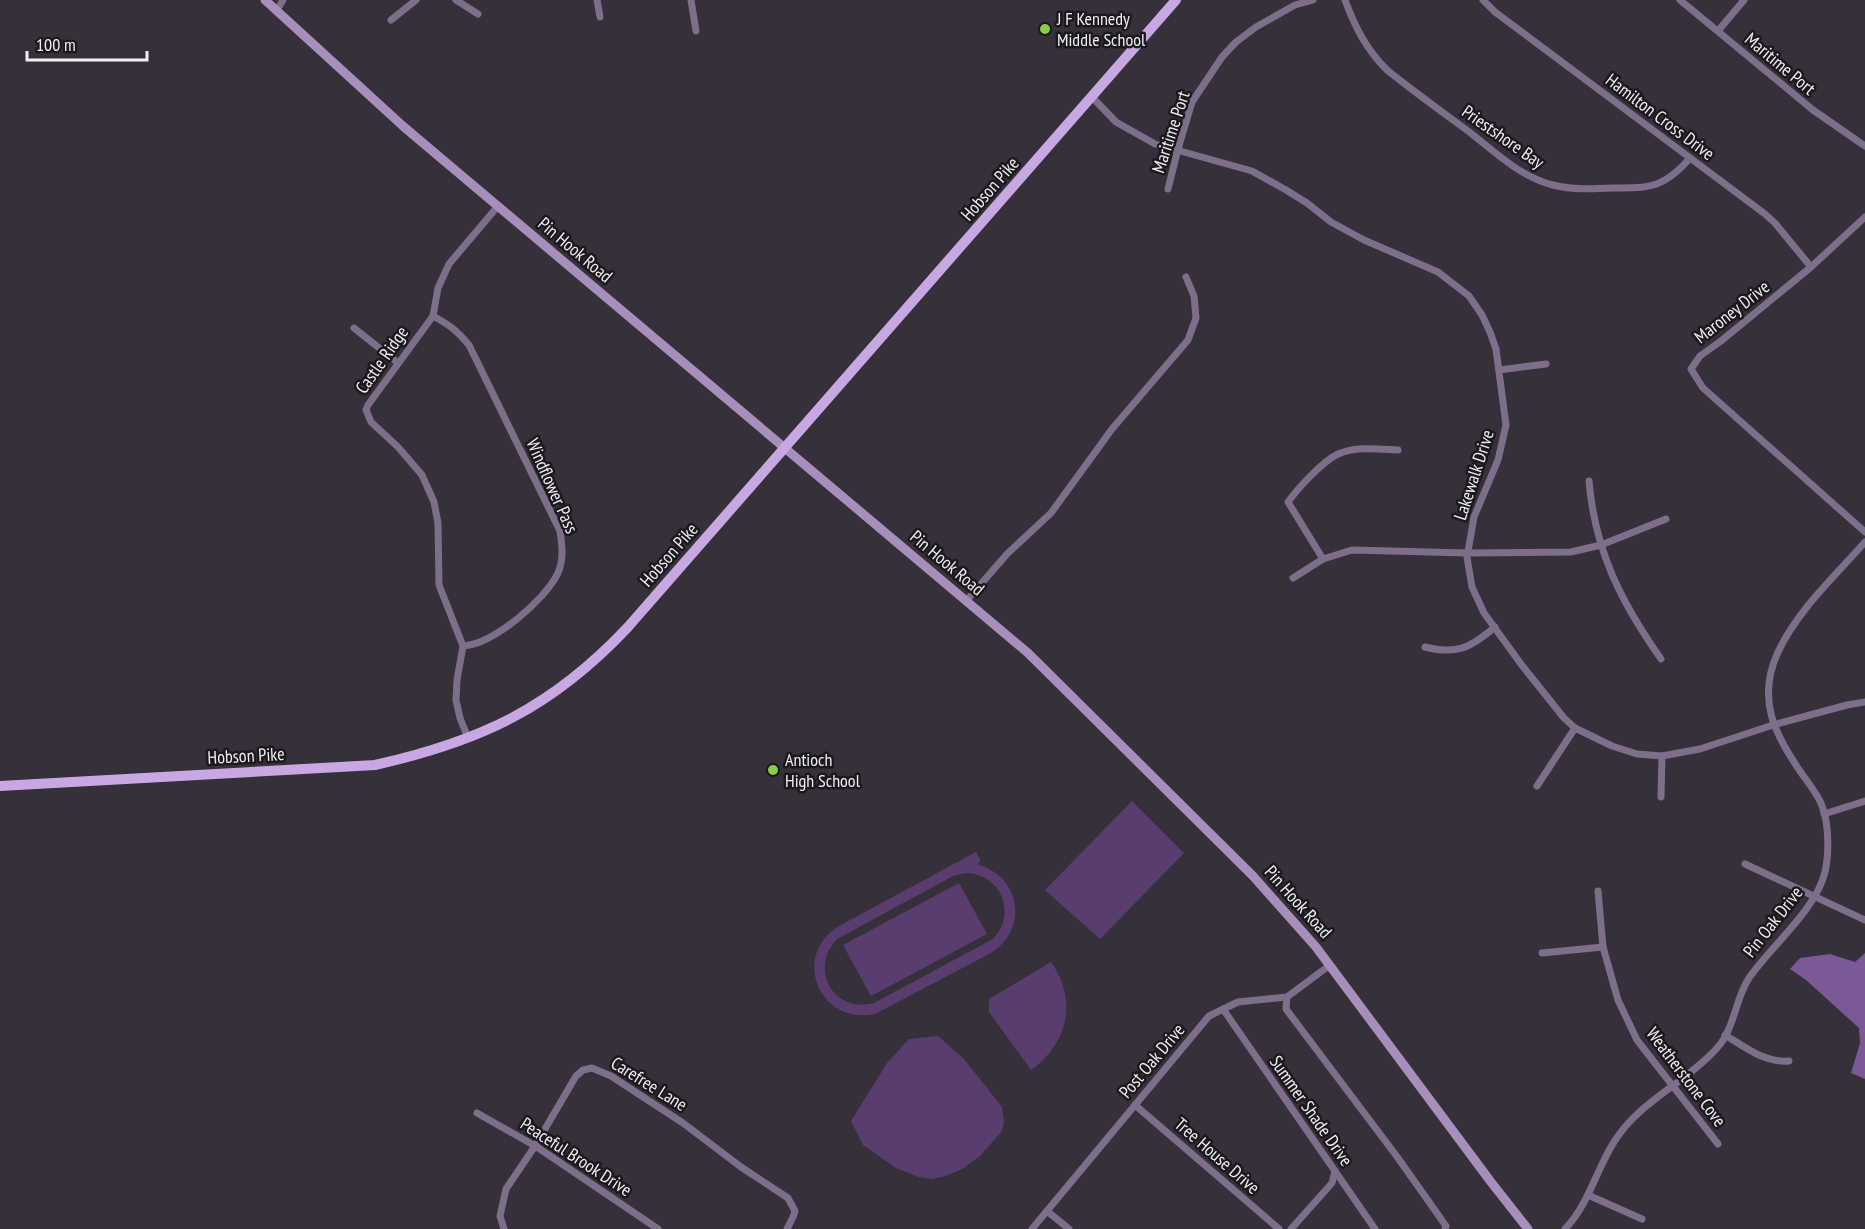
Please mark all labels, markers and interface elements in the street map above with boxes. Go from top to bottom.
place label: J F Kennedy Middle School [1056,7,1146,51]
marker: J F Kennedy Middle School [1038,22,1052,36]
scale bar [27,24,147,62]
street label: Maritime Port [1740,27,1820,100]
text: 100 m [36,33,76,56]
street label: Hamilton Cross Drive [1601,68,1719,165]
street label: Maritime Port [1146,88,1195,176]
street label: Priestshore Bay [1458,100,1549,173]
street label: Hobson Pike [956,152,1024,225]
street label: Pin Hook Road [533,212,617,287]
street label: Maroney Drive [1689,275,1774,348]
street label: Castle Ridge [350,321,413,398]
street label: Lakewalk Drive [1448,427,1499,523]
street label: Windflower Pass [521,435,584,537]
street label: Hobson Pike [635,518,703,591]
street label: Pin Hook Road [905,525,989,600]
street label: Hobson Pike [207,742,285,769]
place label: Antioch High School [785,748,861,792]
marker: Antioch High School [766,763,780,777]
street label: Pin Hook Road [1260,861,1337,943]
street label: Pin Oak Drive [1738,882,1807,962]
street label: Post Oak Drive [1114,1019,1189,1103]
street label: Weatherstone Cove [1641,1022,1731,1131]
street label: Carefree Lane [607,1051,692,1116]
street label: Summer Shade Drive [1265,1051,1358,1170]
street label: Peaceful Brook Drive [516,1112,636,1201]
street label: Tree House Drive [1170,1112,1265,1199]

